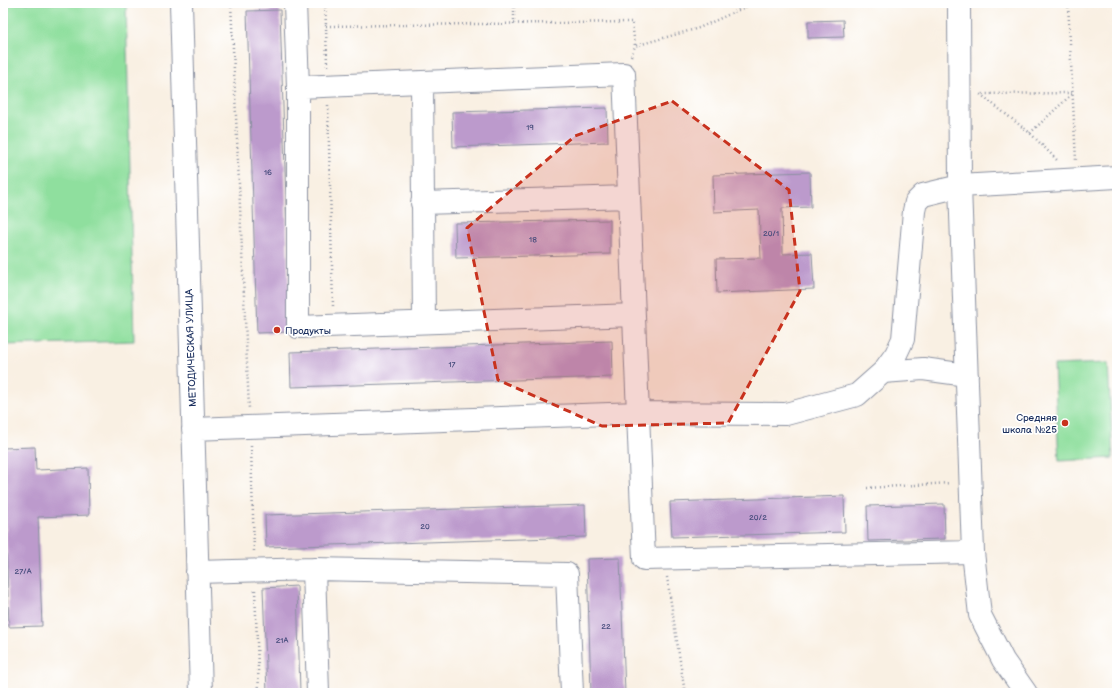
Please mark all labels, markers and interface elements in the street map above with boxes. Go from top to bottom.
house number: 19 [526,123,534,132]
house number: 16 [264,168,272,177]
house number: 20/1 [763,229,779,238]
house number: 18 [529,235,537,244]
street label: МЕТОДИЧЕСКАЯ УЛИЦА [183,288,199,407]
marker: Продукты [272,325,282,335]
place label: Продукты [285,325,331,337]
house number: 17 [448,360,456,369]
place label: Средняя школа №25 [1002,412,1057,436]
marker: Средняя школа №25 [1060,418,1070,428]
house number: 20/2 [749,513,767,522]
house number: 20 [420,522,430,531]
house number: 27/A [14,567,32,576]
house number: 22 [601,622,611,631]
house number: 21A [276,636,288,645]

